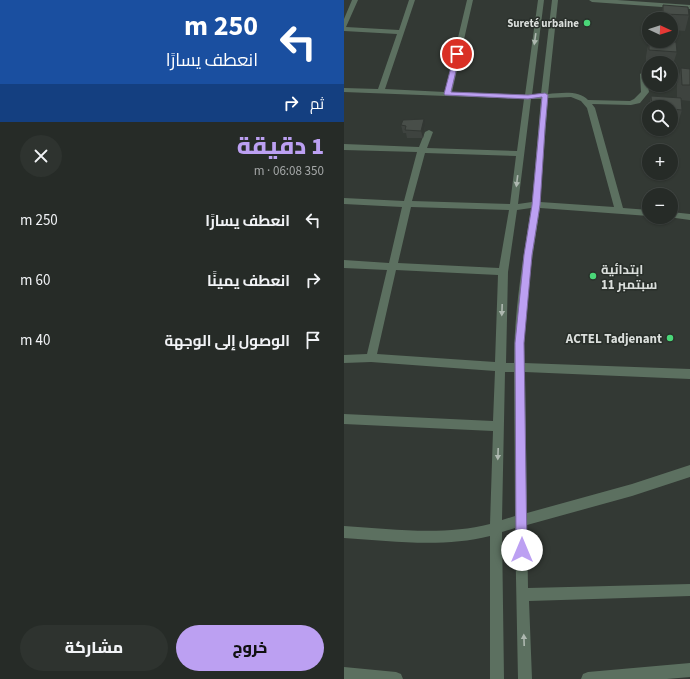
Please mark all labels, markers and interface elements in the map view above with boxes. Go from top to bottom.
text: 250 m [184,6,258,46]
north arrow [642,12,678,48]
map controls [642,12,678,224]
icon: left [272,16,324,68]
place label: Sureté urbaine [507,16,579,31]
marker: Sureté urbaine [582,18,592,28]
one-way arrow [532,33,538,45]
pin [440,37,474,71]
icon: arrive [446,43,468,65]
text: انعطف يسارًا [166,48,258,73]
button: sound [642,56,678,92]
icon: right [280,92,302,114]
text: ثم [310,94,324,115]
button: search [642,100,678,136]
text: 1 دقيقة [237,129,324,164]
button: close [20,135,62,177]
button: + [642,144,678,180]
text: 350 m · 06:08 [254,162,324,180]
one-way arrow [514,175,520,188]
button: − [642,188,678,224]
icon: left [302,209,324,231]
text: 250 m [20,210,58,231]
text: انعطف يسارًا [205,211,290,232]
place label: ابتدائية 11 سبتمبر [601,261,657,294]
icon: right [302,269,324,291]
text: 60 m [20,270,50,291]
text: انعطف يمينًا [207,271,290,292]
marker: ابتدائية 11 سبتمبر [588,271,598,281]
one-way arrow [499,304,505,317]
icon: arrive [302,329,324,351]
text: 40 m [20,330,50,351]
place label: ACTEL Tadjenant [565,330,662,348]
text: الوصول إلى الوجهة [164,331,290,352]
marker: ACTEL Tadjenant [665,333,675,343]
one-way arrow [495,448,501,461]
position arrow [501,529,543,571]
button: مشاركة [20,625,168,671]
button: خروج [176,625,324,671]
one-way arrow [520,634,527,646]

